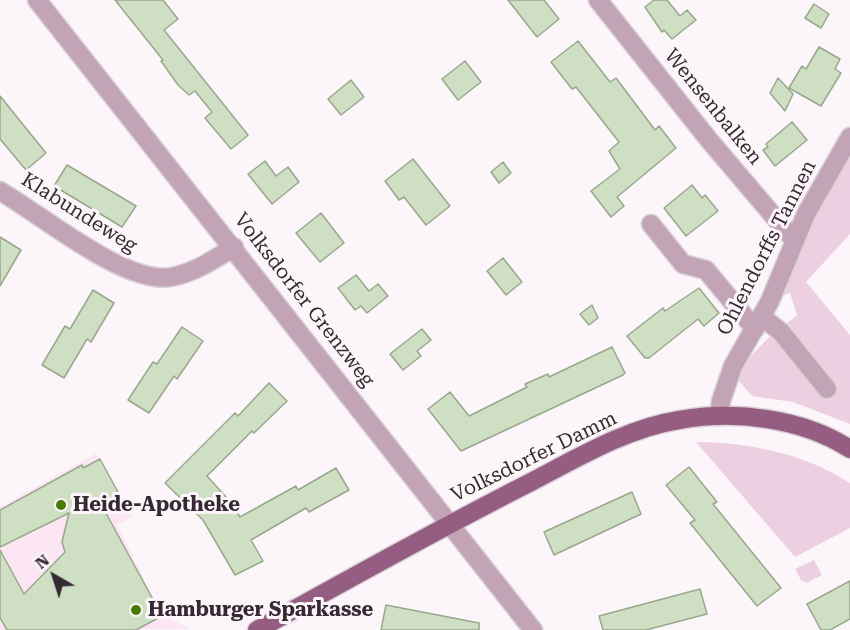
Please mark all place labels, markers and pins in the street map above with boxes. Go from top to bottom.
place label: Heide-Apotheke [73,493,240,517]
marker: Heide-Apotheke [54,498,68,512]
place label: Hamburger Sparkasse [148,598,373,622]
marker: Hamburger Sparkasse [129,603,143,617]

